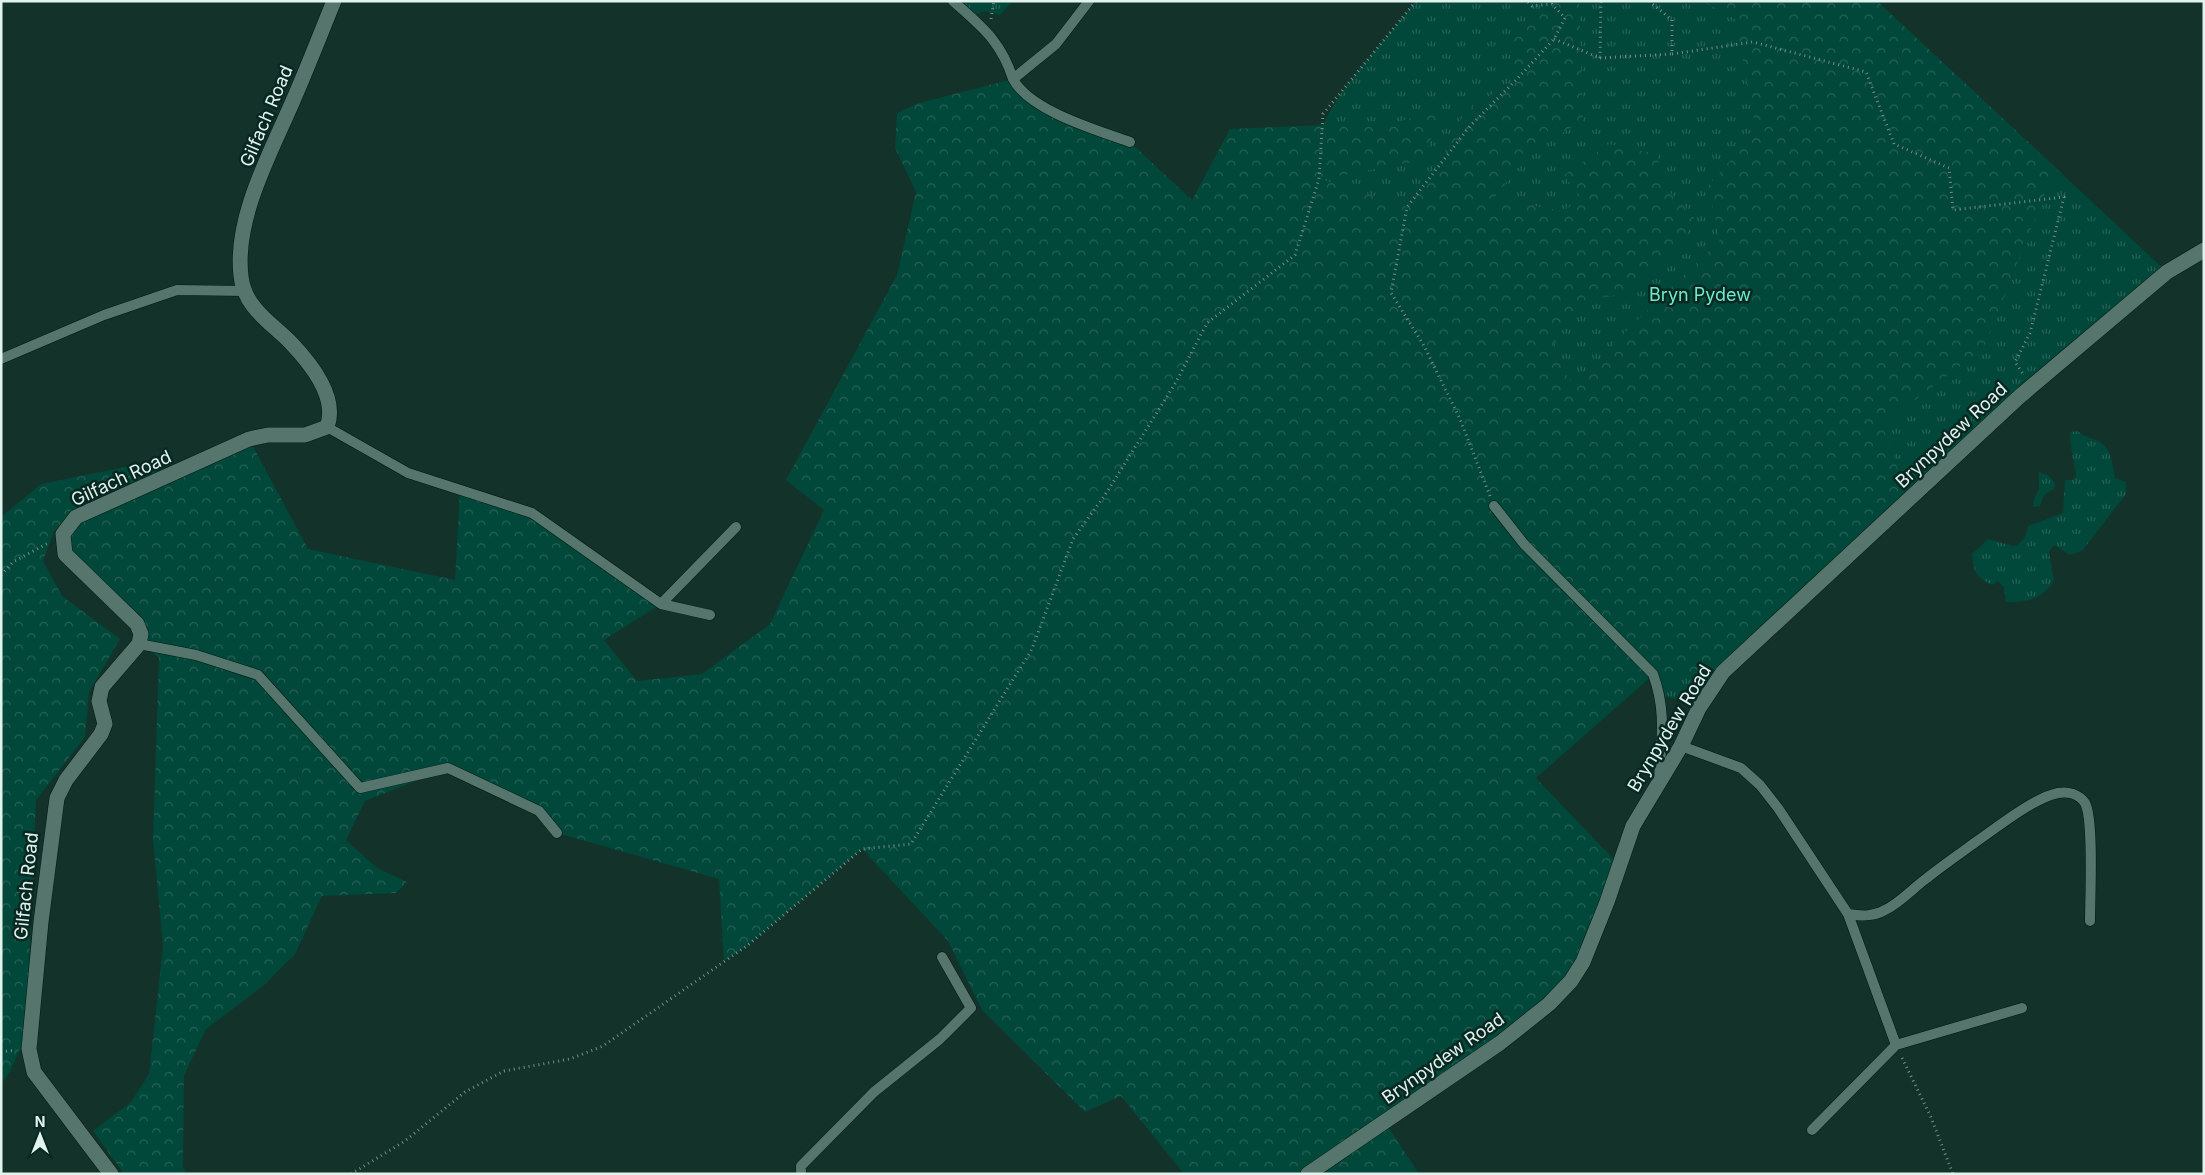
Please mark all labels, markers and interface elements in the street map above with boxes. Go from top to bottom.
street label: Gilfach Road [235,62,297,170]
park label: Bryn Pydew [1649,284,1751,305]
street label: Brynpydew Road [1891,378,2011,492]
street label: Gilfach Road [68,446,174,510]
street label: Brynpydew Road [1623,661,1715,795]
street label: Gilfach Road [10,831,42,941]
street label: Brynpydew Road [1378,1008,1508,1108]
north arrow [15,1110,65,1160]
text: N [35,1113,45,1130]

